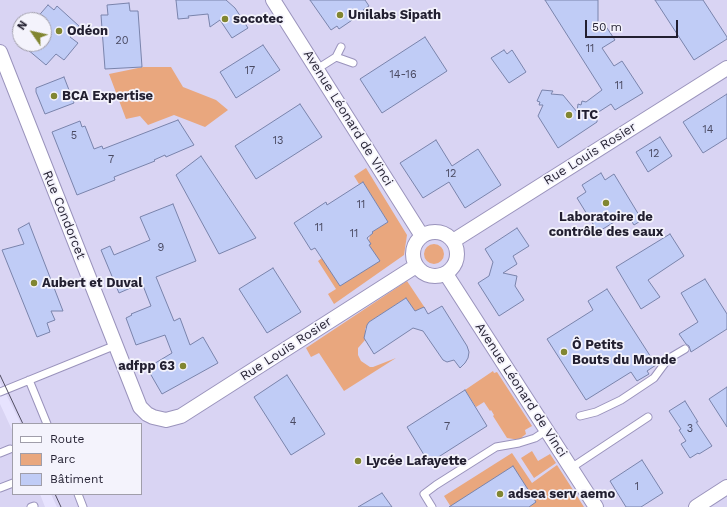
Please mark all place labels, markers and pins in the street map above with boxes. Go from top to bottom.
place label: Unilabs Sipath [348,7,441,23]
marker: Unilabs Sipath [335,10,345,20]
place label: socotec [233,11,283,27]
marker: socotec [220,14,230,24]
place label: Odéon [67,23,108,39]
marker: Odéon [54,26,64,36]
place label: BCA Expertise [62,88,153,104]
marker: BCA Expertise [49,91,59,101]
place label: ITC [577,107,598,123]
marker: ITC [564,110,574,120]
marker: Laboratoire de contrôle des eaux [601,198,611,208]
place label: Laboratoire de contrôle des eaux [549,209,663,240]
place label: Aubert et Duval [42,275,142,291]
marker: Aubert et Duval [29,278,39,288]
place label: Ô Petits Bouts du Monde [572,337,676,368]
marker: Ô Petits Bouts du Monde [559,347,569,357]
place label: adfpp 63 [118,358,175,374]
marker: adfpp 63 [178,361,188,371]
place label: Lycée Lafayette [366,453,467,469]
marker: Lycée Lafayette [353,456,363,466]
place label: adsea serv aemo [508,486,615,502]
marker: adsea serv aemo [495,489,505,499]

